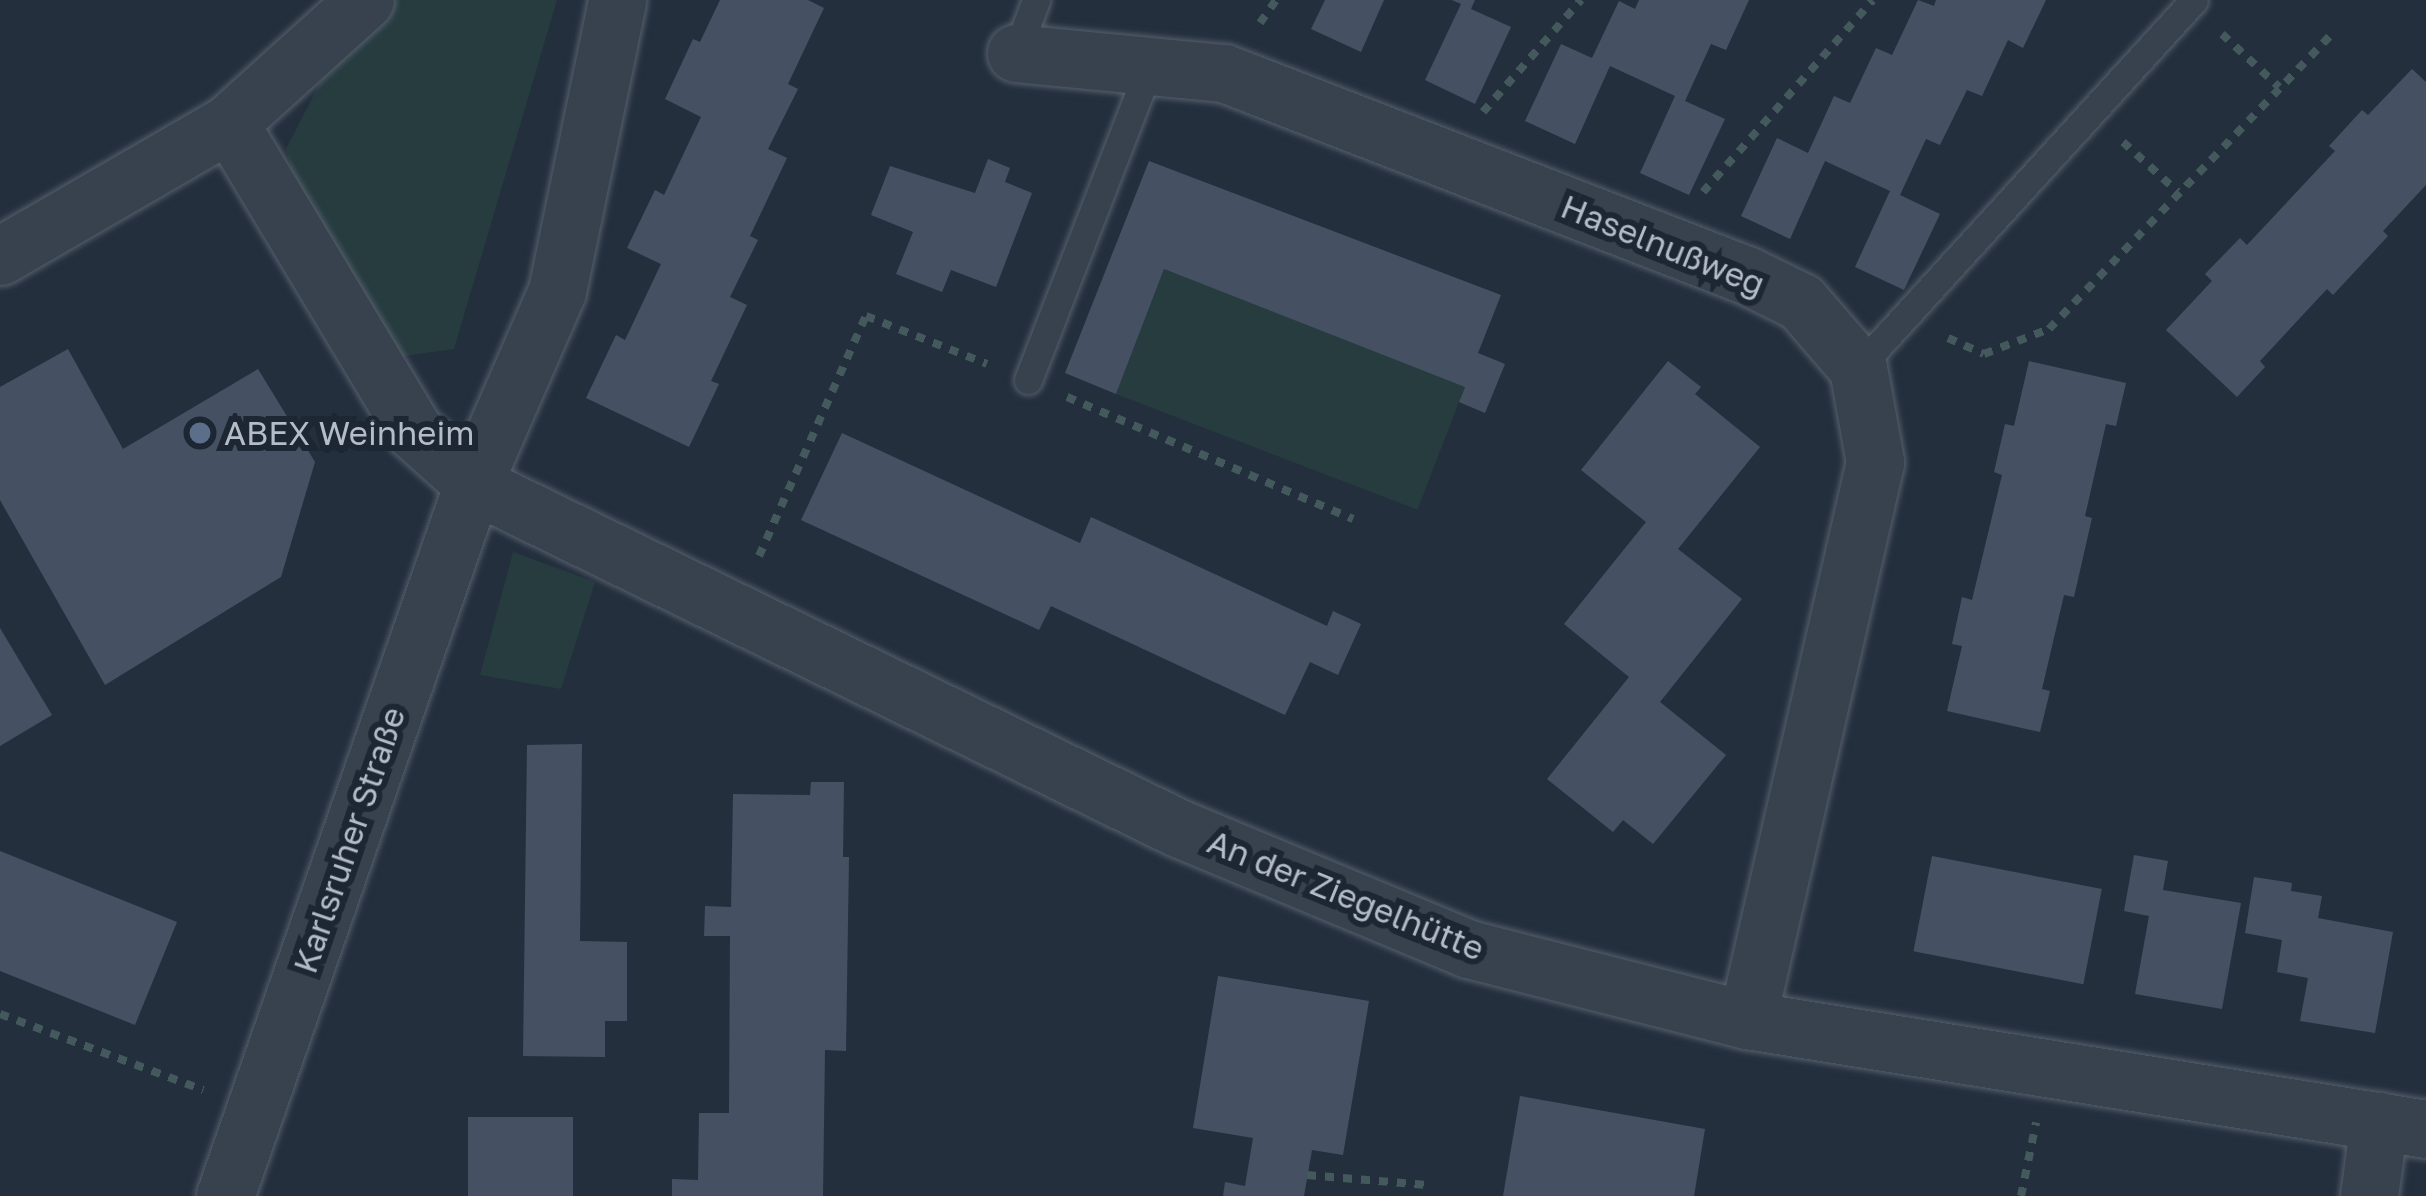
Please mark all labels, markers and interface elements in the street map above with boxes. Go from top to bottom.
street label: Haselnußweg [1556,186,1770,304]
place label: ABEX Weinheim [224,413,475,453]
marker: ABEX Weinheim [187,420,213,446]
street label: Karlsruher Straße [285,702,413,978]
street label: An der Ziegelhütte [1202,821,1490,969]

